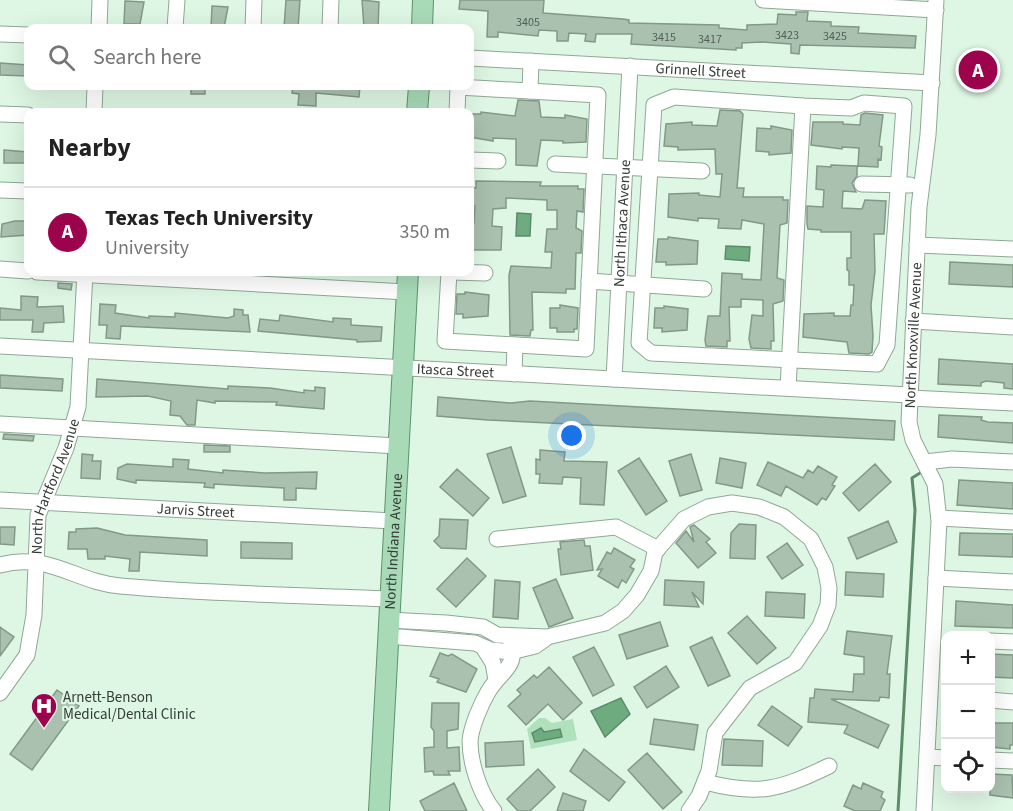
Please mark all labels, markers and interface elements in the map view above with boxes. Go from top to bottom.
house number: 3405 [516,14,540,31]
search box [24,24,474,90]
house number: 3423 [775,27,799,44]
house number: 3425 [823,28,847,45]
house number: 3415 [652,29,676,46]
house number: 3417 [698,31,722,48]
icon: search [45,41,78,74]
text: Search here [93,41,201,73]
pin: A [958,48,998,92]
street label: Grinnell Street [655,58,746,84]
text: Nearby [48,129,131,166]
street label: North Ithaca Avenue [609,159,636,288]
text: Texas Tech University [105,202,313,234]
text: A [62,218,73,246]
text: 350 m [400,218,450,246]
text: University [105,234,189,262]
street label: North Knoxville Avenue [900,262,927,409]
street label: Itasca Street [416,358,495,384]
street label: North Hartford Avenue [26,416,85,555]
your location [557,421,586,450]
street label: North Indiana Avenue [380,473,408,610]
street label: Jarvis Street [156,498,235,524]
map controls [941,631,995,793]
button: + [941,631,995,685]
button: − [941,685,995,739]
place label: Arnett-Benson Medical/Dental Clinic [63,687,196,725]
hospital icon: Arnett-Benson Medical/Dental Clinic [29,691,59,729]
button: locate [941,739,995,793]

